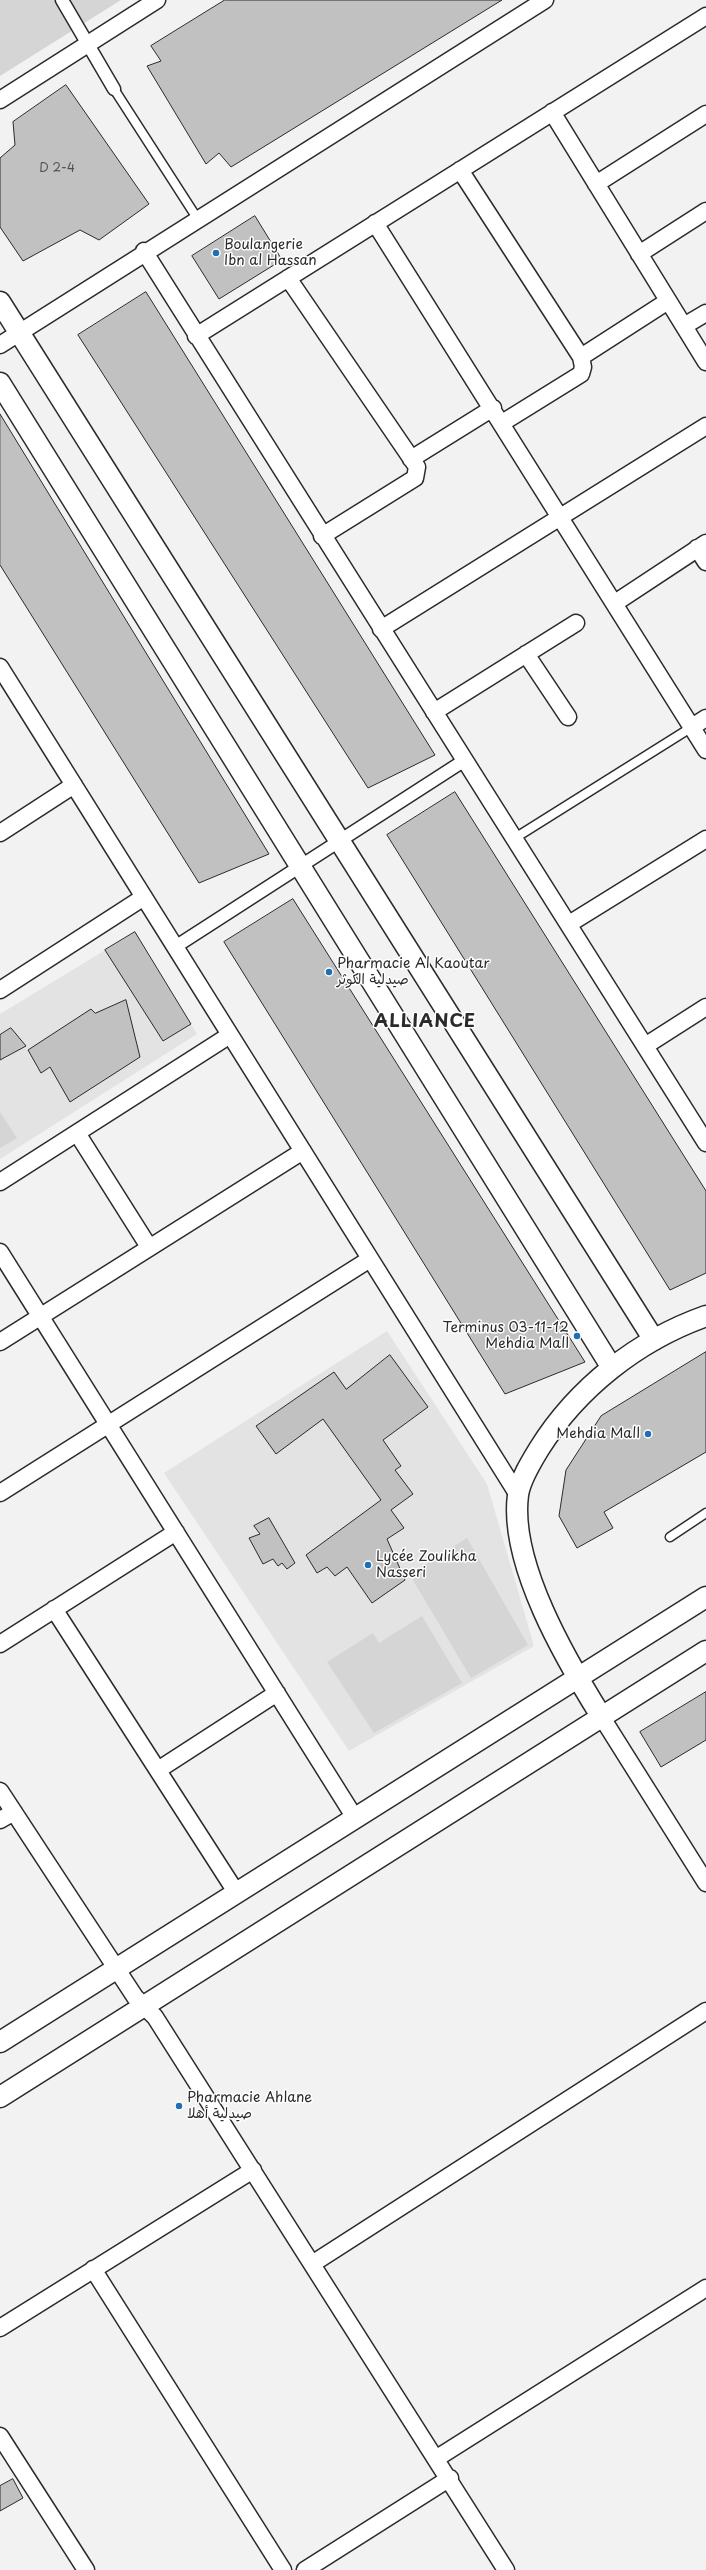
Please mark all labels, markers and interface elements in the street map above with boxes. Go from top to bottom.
house number: D 2-4 [39,162,75,176]
place label: Boulangerie Ibn al Hassan [224,237,317,270]
marker: Boulangerie Ibn al Hassan [211,248,221,258]
place label: Pharmacie Al Kaoutar صيدلية الكوثر [337,956,490,988]
marker: Pharmacie Al Kaoutar صيدلية الكوثر [324,967,334,977]
district label: ALLIANCE [375,1011,475,1033]
place label: Terminus 03-11-12 Mehdia Mall [442,1320,569,1352]
marker: Terminus 03-11-12 Mehdia Mall [572,1331,582,1341]
place label: Mehdia Mall [556,1426,640,1442]
marker: Mehdia Mall [643,1429,653,1439]
place label: Lycée Zoulikha Nasseri [376,1549,476,1582]
marker: Lycée Zoulikha Nasseri [363,1560,373,1570]
place label: Pharmacie Ahlane صيدلية أهلا [187,2090,312,2122]
marker: Pharmacie Ahlane صيدلية أهلا [174,2101,184,2111]

